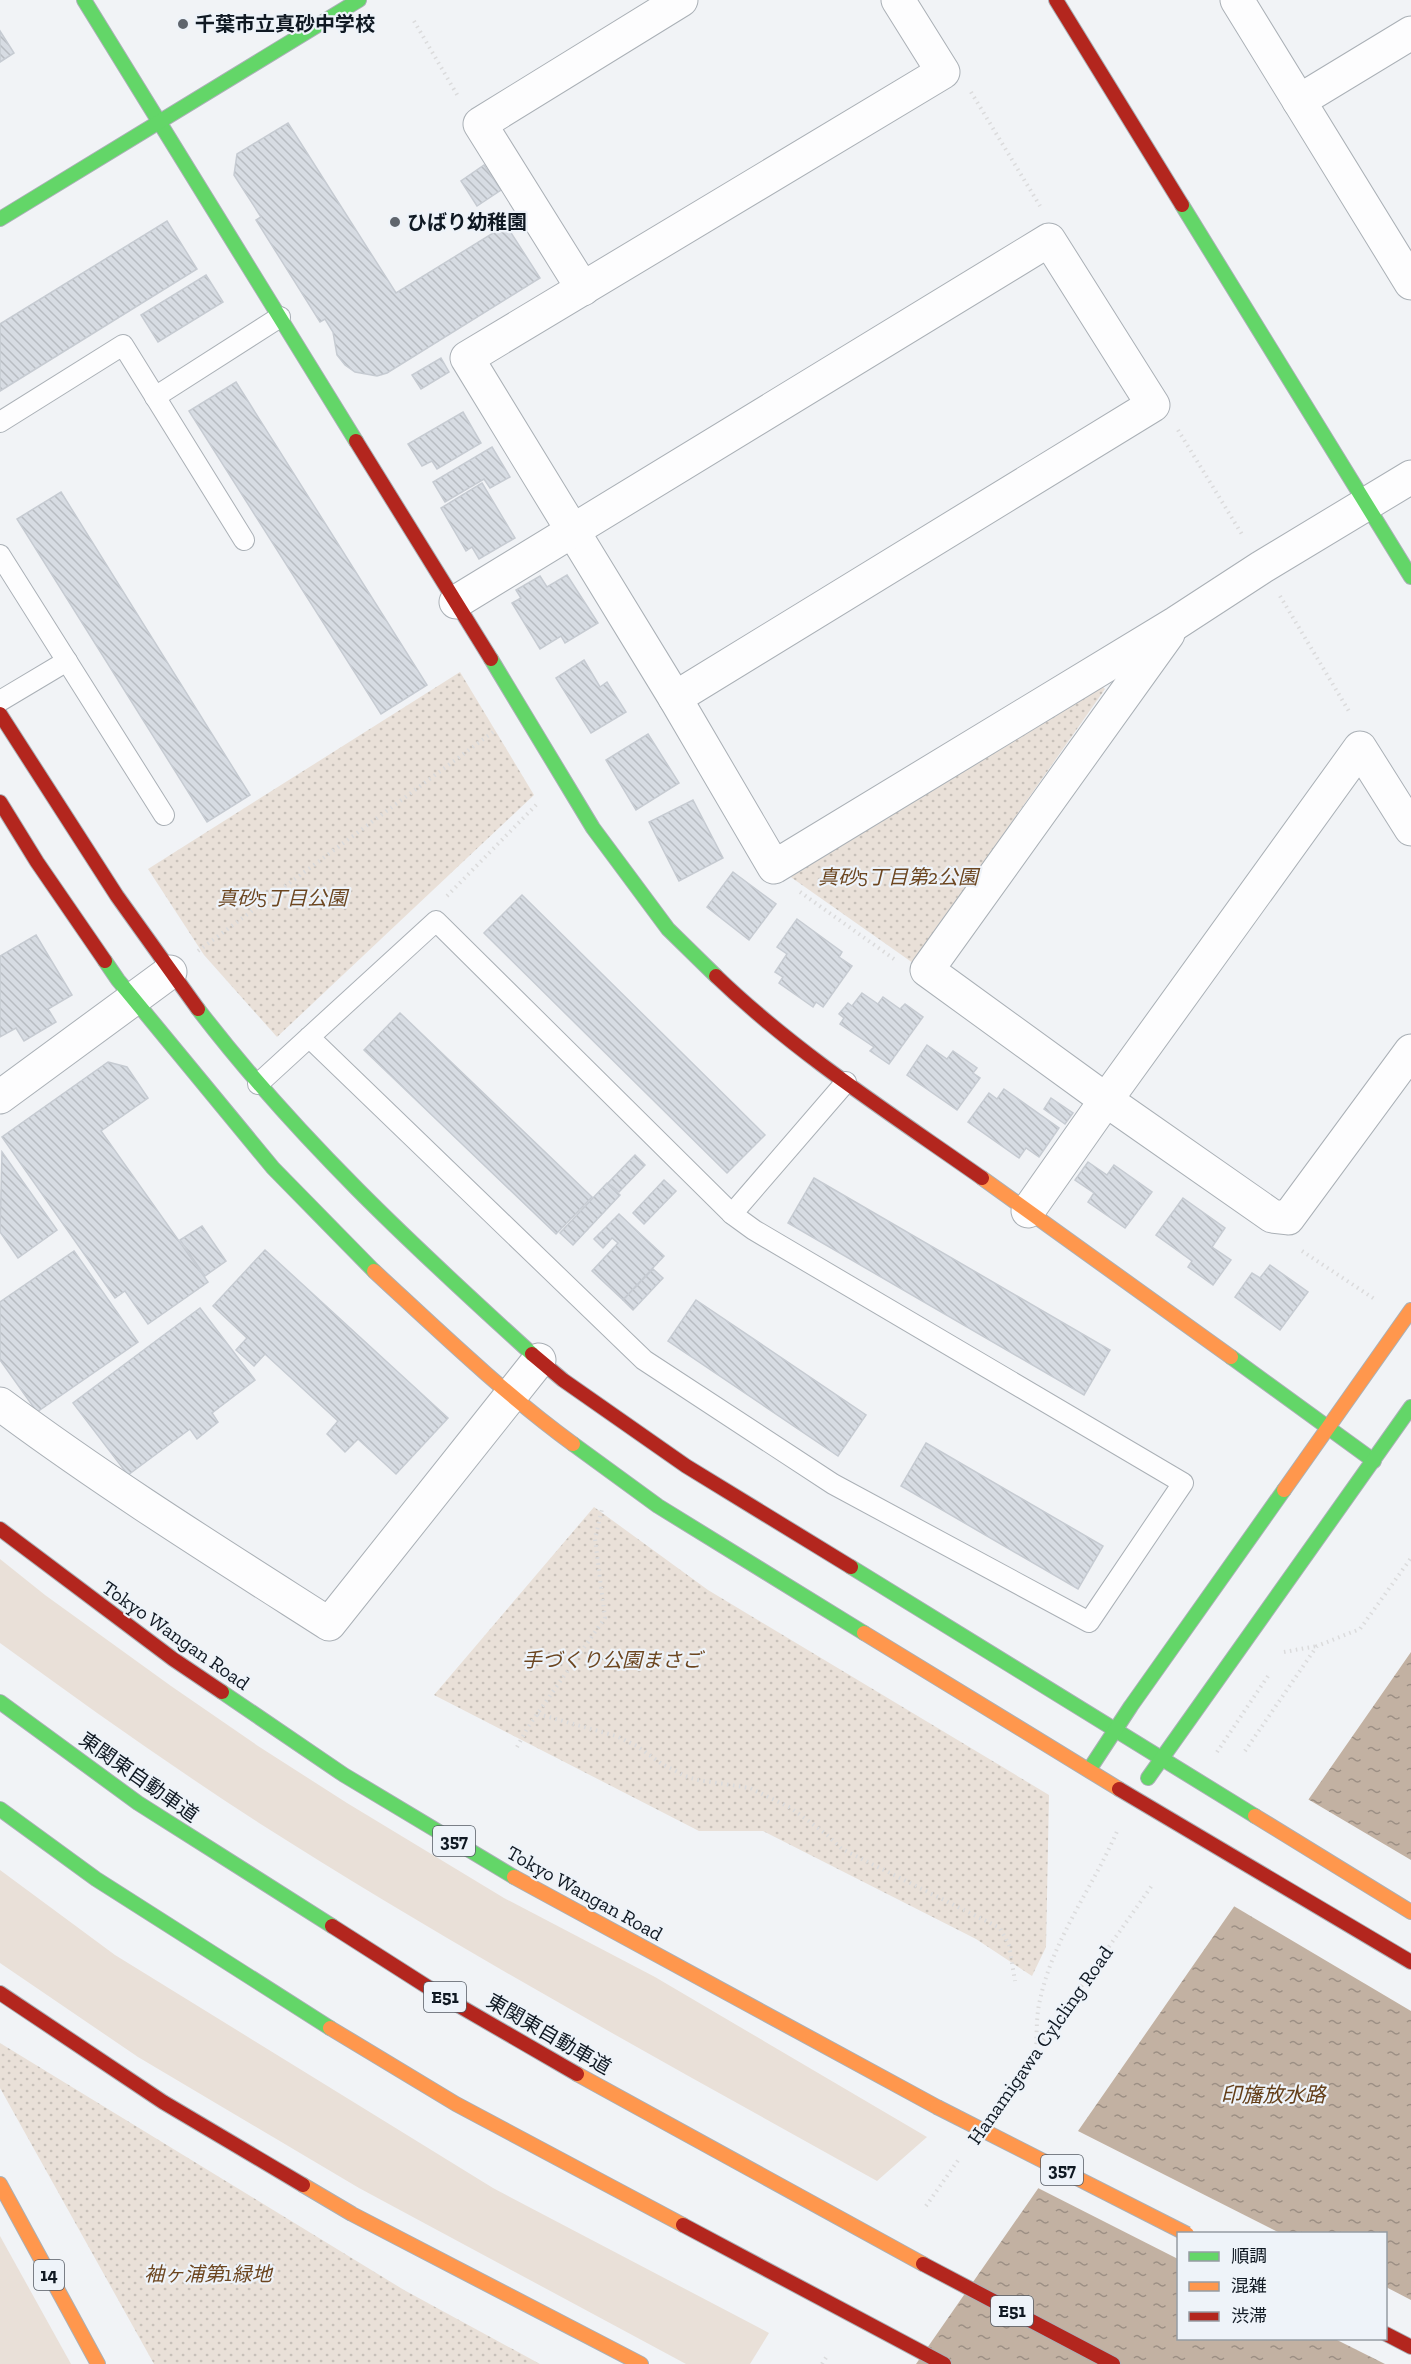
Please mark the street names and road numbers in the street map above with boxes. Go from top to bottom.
street label: Tokyo Wangan Road [98,1575,254,1695]
street label: 東関東自動車道 [75,1727,203,1827]
road number: 357 [433,1826,475,1856]
street label: Tokyo Wangan Road [503,1840,667,1946]
street label: Hanamigawa Cylcling Road [962,1941,1118,2149]
road number: E51 [424,1982,466,2012]
street label: 東関東自動車道 [482,1989,616,2079]
road number: 357 [1041,2155,1083,2185]
road number: 14 [34,2260,64,2290]
road number: E51 [991,2296,1033,2326]

